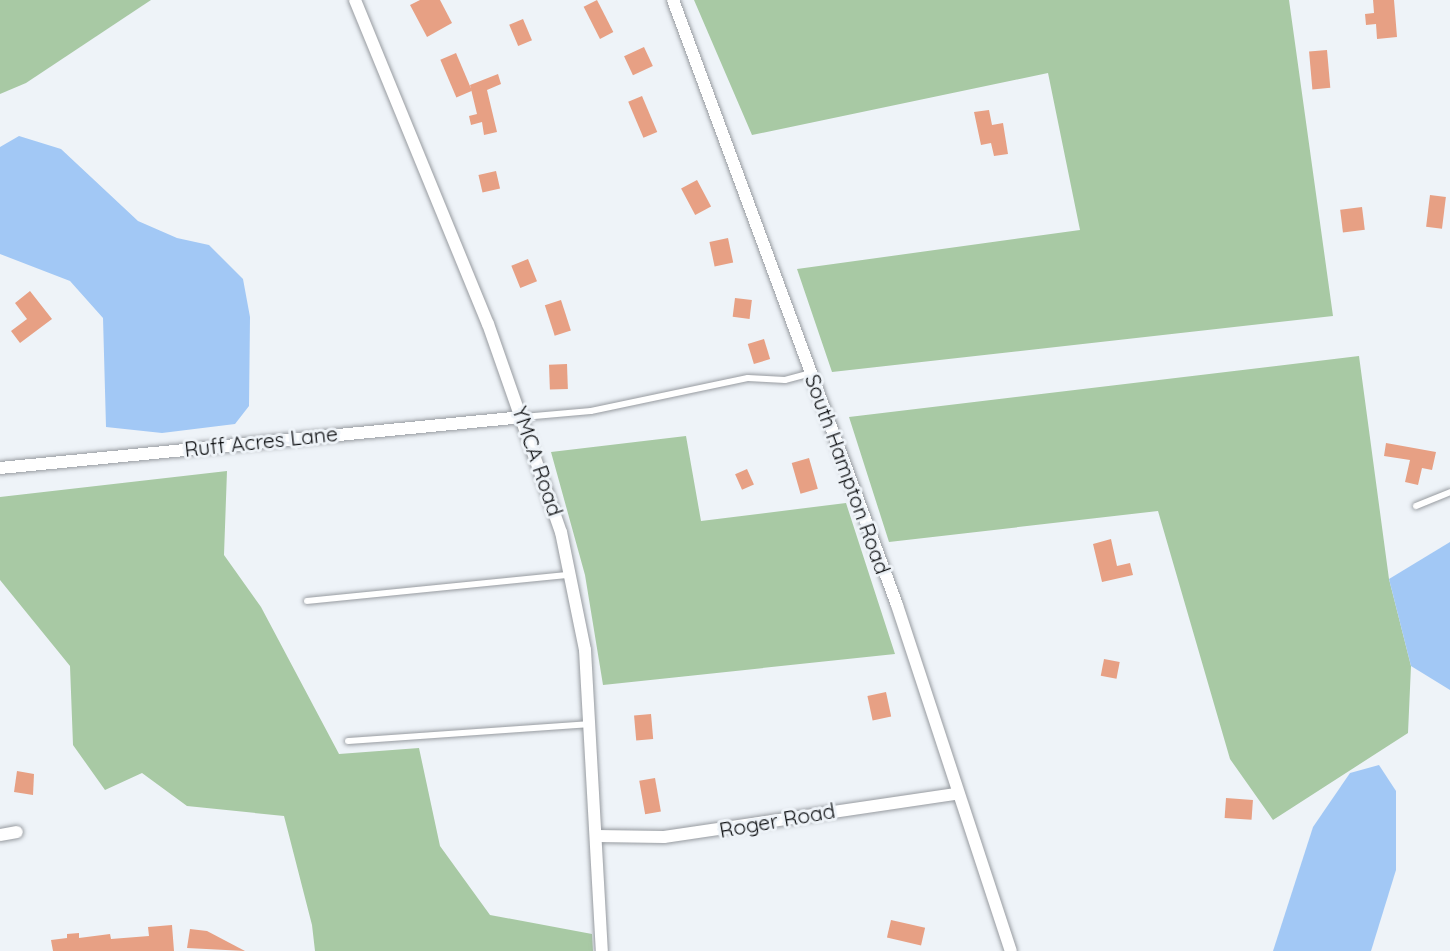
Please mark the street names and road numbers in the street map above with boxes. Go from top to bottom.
street label: South Hampton Road [800,371,896,577]
street label: YMCA Road [507,403,569,519]
street label: Ruff Acres Lane [183,420,339,462]
street label: Roger Road [717,797,837,843]

